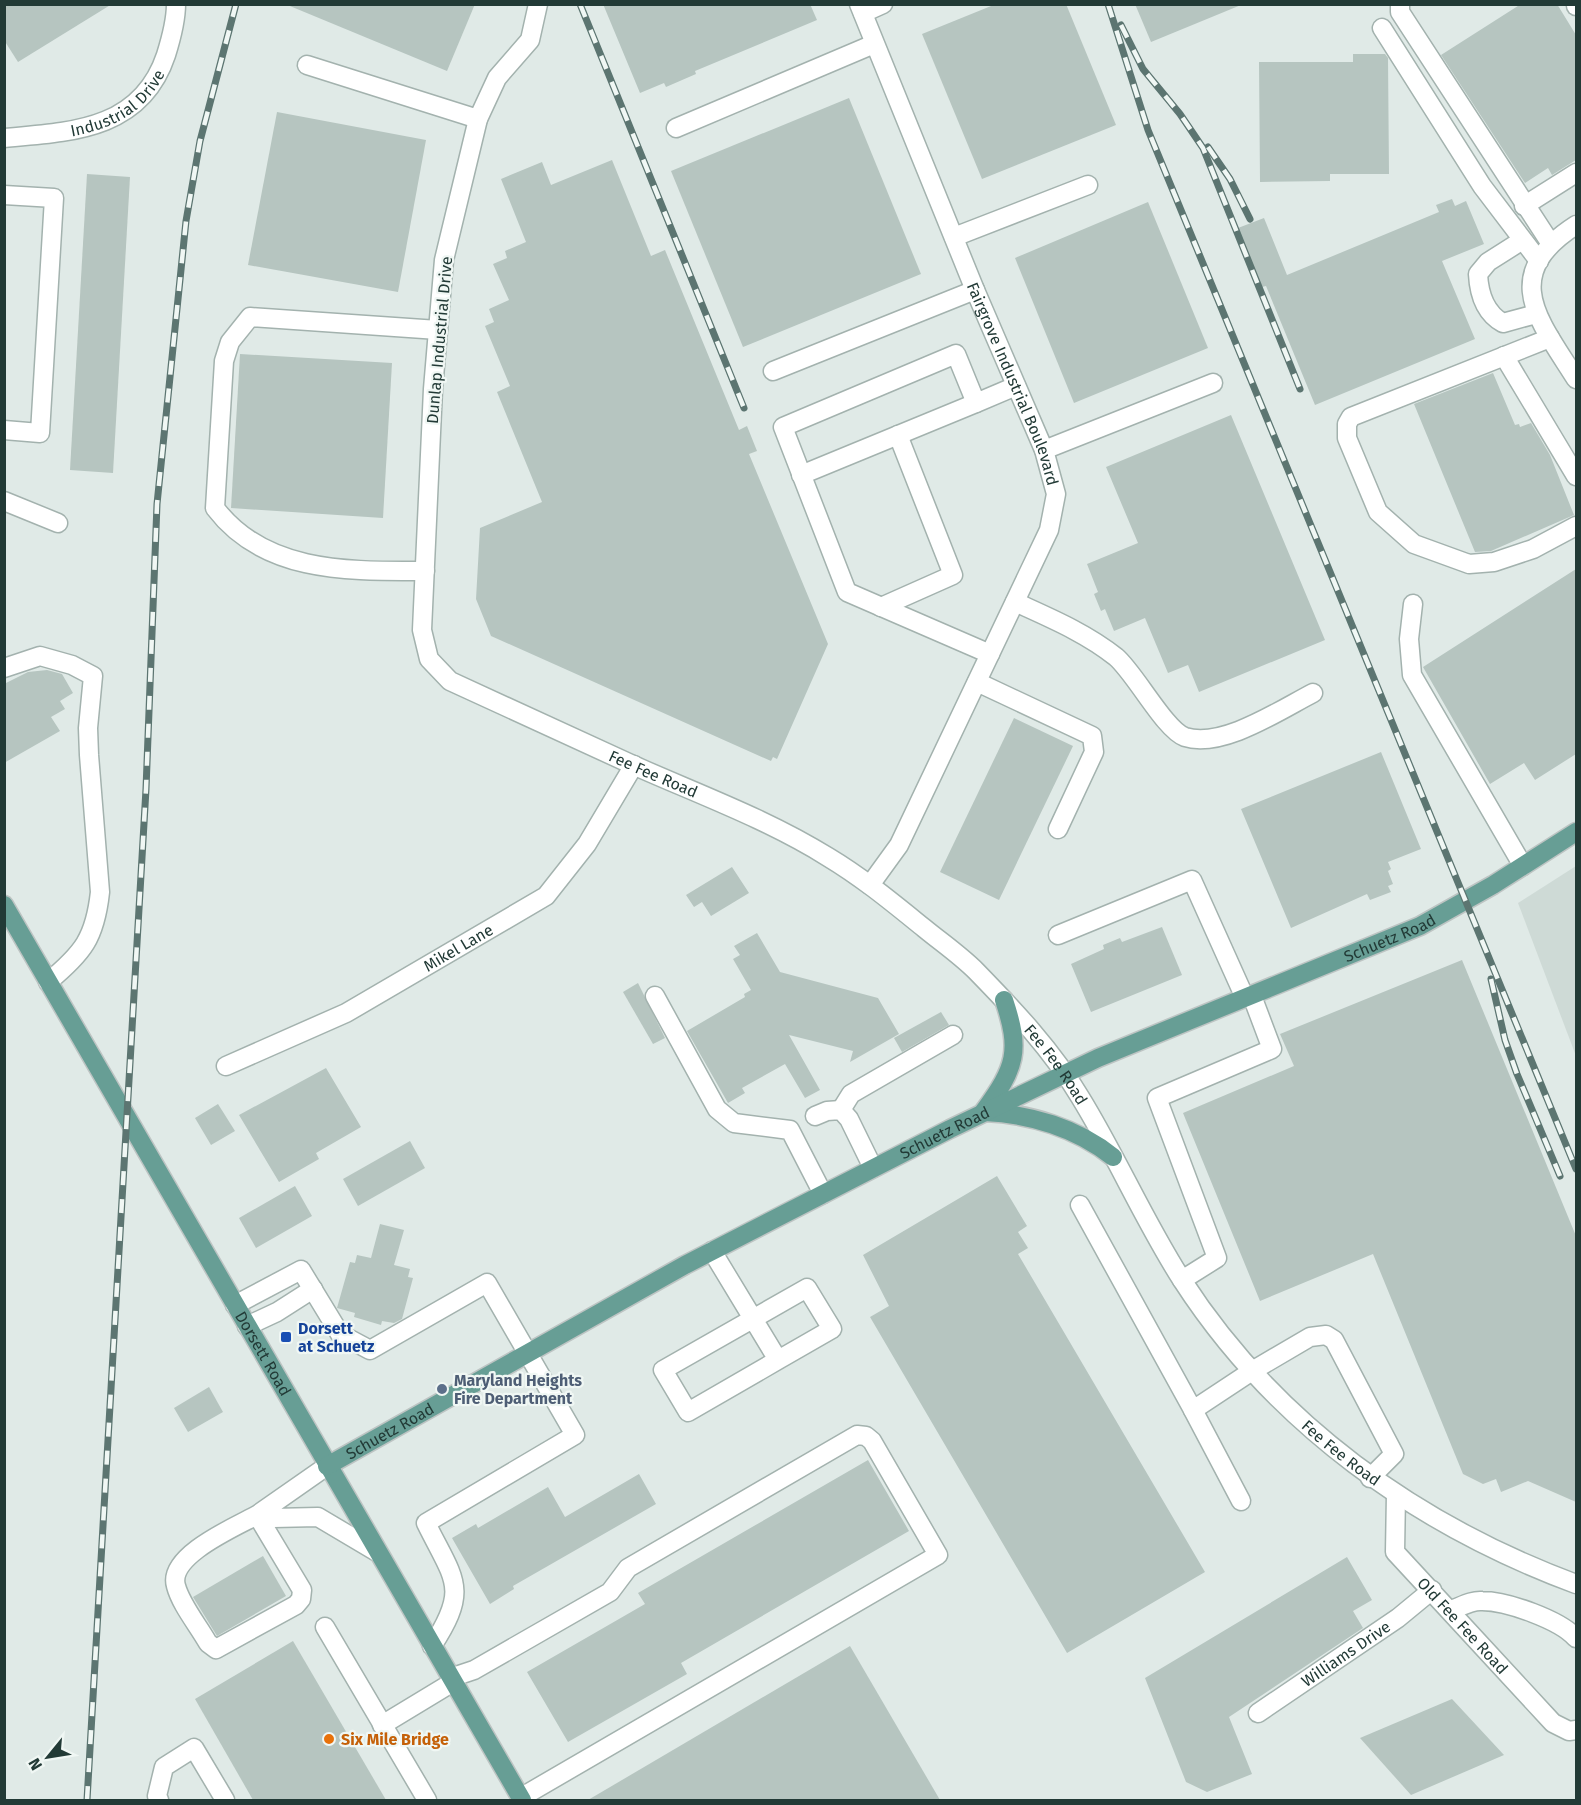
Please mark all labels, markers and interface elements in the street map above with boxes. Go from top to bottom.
street label: Industrial Drive [69,66,169,140]
street label: Dunlap Industrial Drive [423,256,456,425]
street label: Fairgrove Industrial Boulevard [963,280,1062,487]
street label: Fee Fee Road [606,746,700,802]
street label: Schuetz Road [1341,910,1439,966]
street label: Mikel Lane [420,920,496,976]
street label: Fee Fee Road [1020,1021,1091,1108]
street label: Schuetz Road [897,1103,993,1163]
street label: Dorsett Road [231,1308,295,1399]
place label: Dorsett at Schuetz [298,1319,375,1356]
marker: Dorsett at Schuetz [279,1330,293,1344]
place label: Maryland Heights Fire Department [454,1371,582,1408]
marker: Maryland Heights Fire Department [435,1382,449,1396]
street label: Schuetz Road [343,1399,437,1463]
street label: Fee Fee Road [1298,1416,1384,1490]
street label: Old Fee Fee Road [1413,1574,1512,1678]
street label: Williams Drive [1298,1617,1394,1691]
north arrow [18,1727,78,1787]
place label: Six Mile Bridge [341,1730,449,1749]
marker: Six Mile Bridge [322,1732,336,1746]
text: N [25,1755,46,1774]

